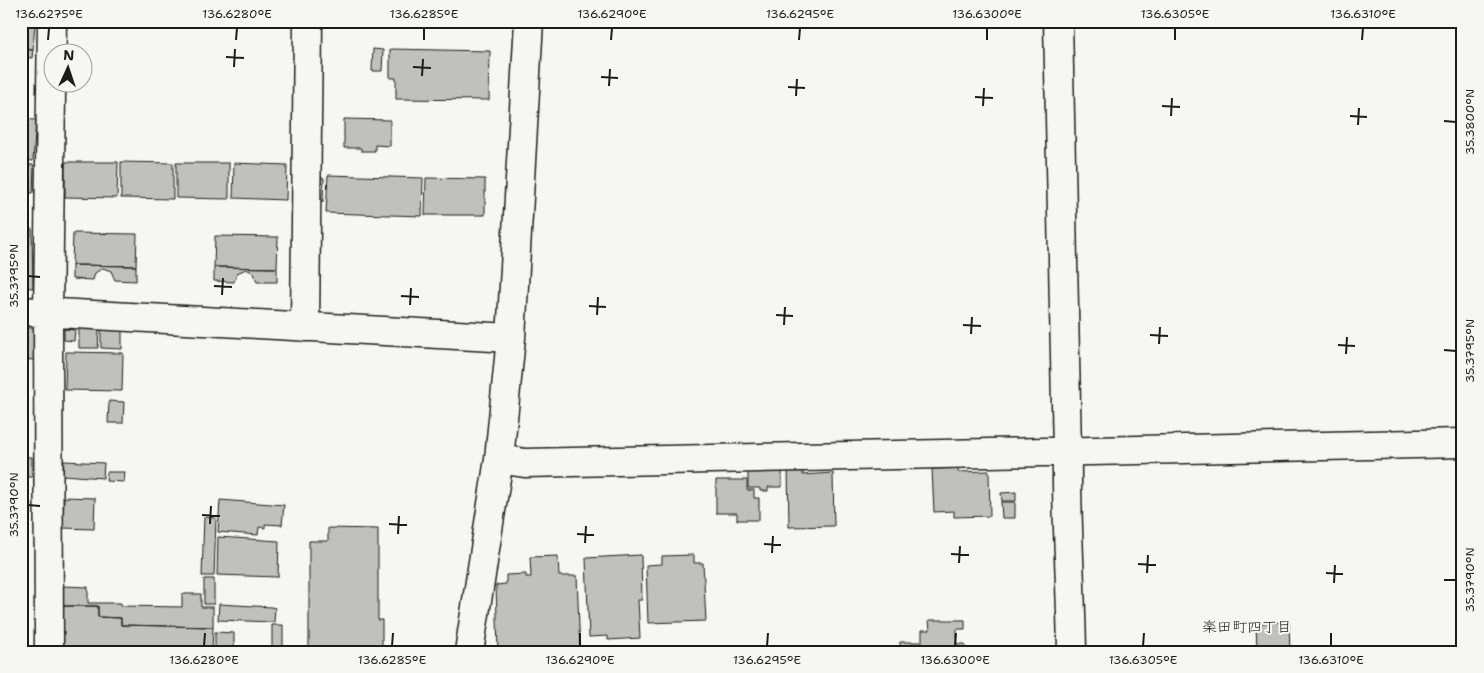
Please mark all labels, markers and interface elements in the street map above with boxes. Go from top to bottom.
text: 136.6275°E [15,6,83,22]
text: 136.6280°E [202,6,272,22]
text: 136.6285°E [390,6,458,22]
text: 136.6290°E [577,6,647,22]
text: 136.6295°E [766,6,834,22]
text: 136.6300°E [952,6,1022,22]
text: 136.6305°E [1141,6,1209,22]
text: 136.6310°E [1330,6,1396,22]
north arrow [42,42,92,92]
text: N [63,46,75,64]
text: 35.3800°N [1462,89,1478,155]
text: 35.3795°N [6,244,22,308]
text: 35.3795°N [1462,319,1478,383]
text: 35.3790°N [6,472,22,538]
text: 35.3790°N [1462,547,1478,613]
district label: 楽田町四丁目 [1202,617,1292,637]
text: 136.6280°E [169,652,239,668]
text: 136.6285°E [358,652,426,668]
text: 136.6290°E [545,652,615,668]
text: 136.6295°E [733,652,801,668]
text: 136.6300°E [920,652,990,668]
text: 136.6305°E [1109,652,1177,668]
text: 136.6310°E [1298,652,1364,668]

